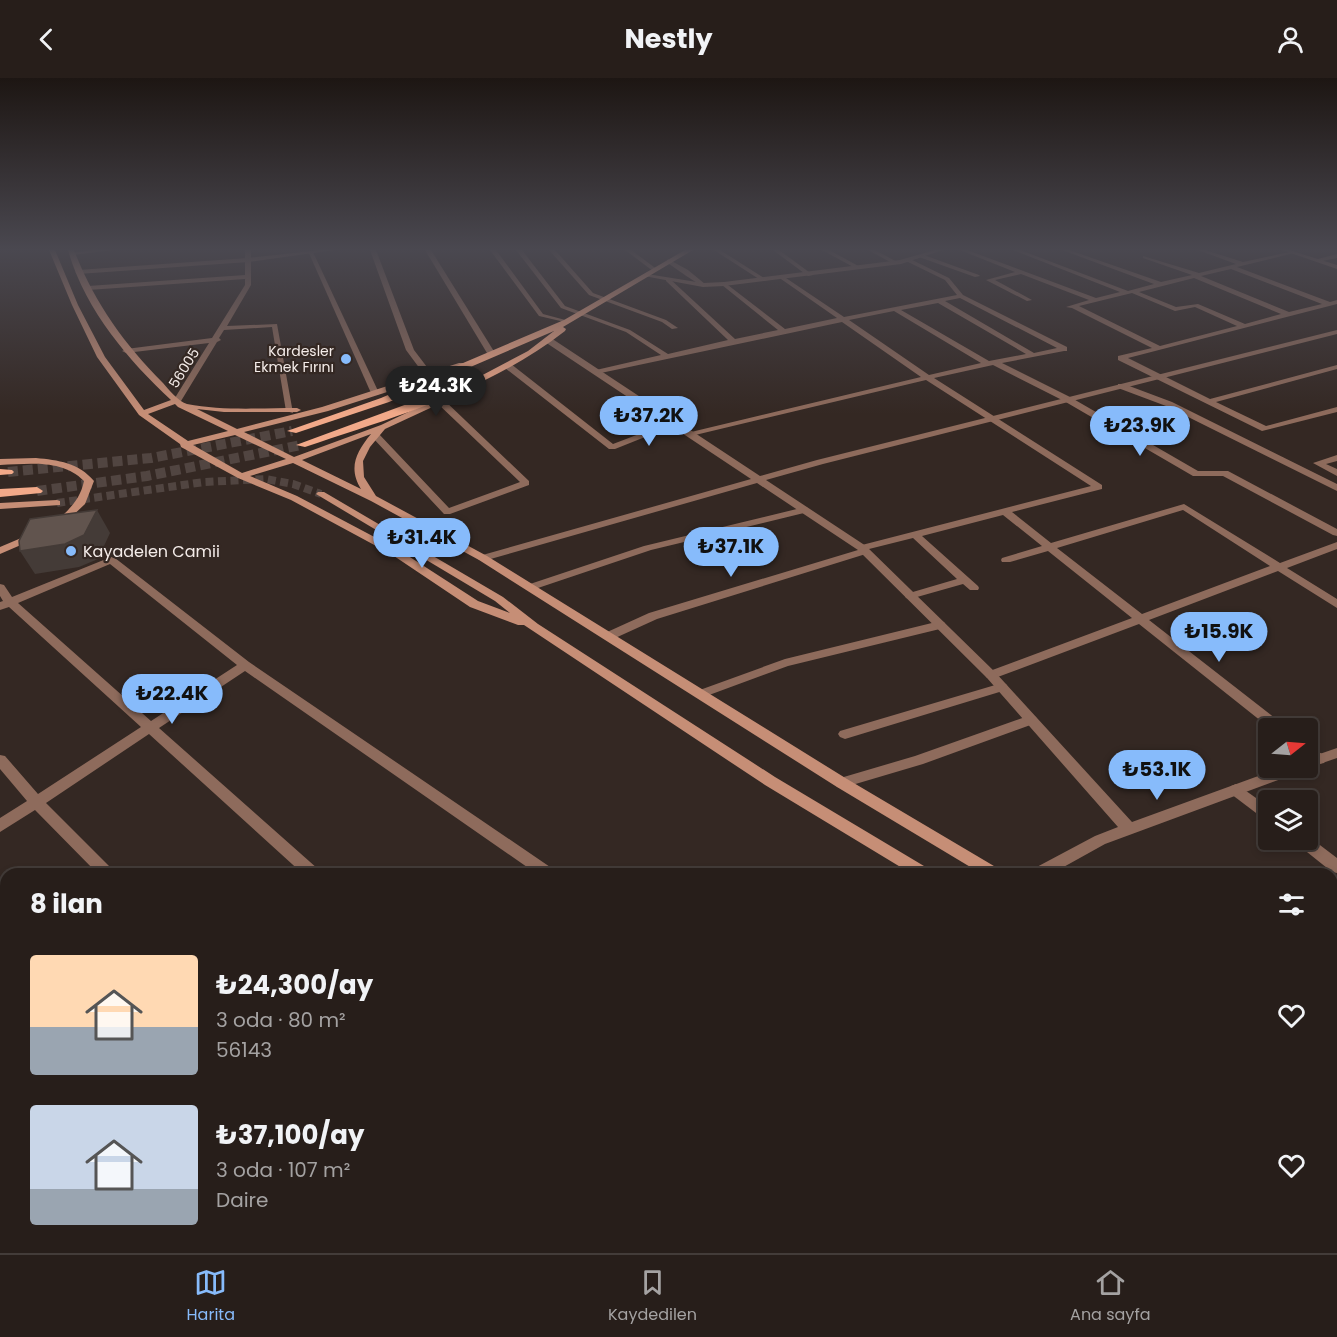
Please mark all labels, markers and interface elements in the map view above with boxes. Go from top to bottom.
text: Nestly [625,20,713,57]
icon: back [30,23,63,56]
icon: person [1274,23,1307,56]
place label: Kardesler Ekmek Fırını [254,341,334,377]
street label: 56005 [164,344,204,392]
marker: Kardesler Ekmek Fırını [339,352,353,366]
pin: ₺24.3K [387,366,485,417]
text: ₺24.3K [399,371,473,399]
pin: ₺37.2K [600,396,698,447]
text: ₺37.2K [614,401,684,429]
pin: ₺23.9K [1091,406,1189,457]
text: ₺23.9K [1104,411,1176,439]
pin: ₺31.4K [373,518,471,569]
text: ₺31.4K [387,523,457,551]
pin: ₺37.1K [682,527,780,578]
text: ₺37.1K [698,532,764,560]
place label: Kayadelen Camii [83,540,220,563]
marker: Kayadelen Camii [64,544,78,558]
pin: ₺15.9K [1170,612,1268,663]
text: ₺15.9K [1184,617,1254,645]
pin: ₺22.4K [123,674,221,725]
text: ₺22.4K [136,679,208,707]
north arrow [1258,718,1318,778]
map controls [1258,718,1318,850]
pin: ₺53.1K [1108,750,1206,801]
text: ₺53.1K [1123,755,1191,783]
button: layers [1258,790,1318,850]
text: 8 ilan [30,886,103,922]
icon: filters [1275,888,1308,921]
text: ₺24,300/ay [216,967,373,1003]
icon: home [78,979,150,1051]
icon: heart [1275,999,1308,1032]
text: 3 oda · 80 m² [216,1006,346,1034]
text: 56143 [216,1036,272,1064]
text: ₺37,100/ay [216,1117,364,1153]
icon: home [78,1129,150,1201]
icon: heart [1275,1149,1308,1182]
text: 3 oda · 107 m² [216,1156,350,1184]
text: Daire [216,1186,268,1214]
tab: Harita [187,1266,235,1327]
tab: Kaydedilen [608,1266,697,1327]
tab: Ana sayfa [1070,1266,1150,1327]

